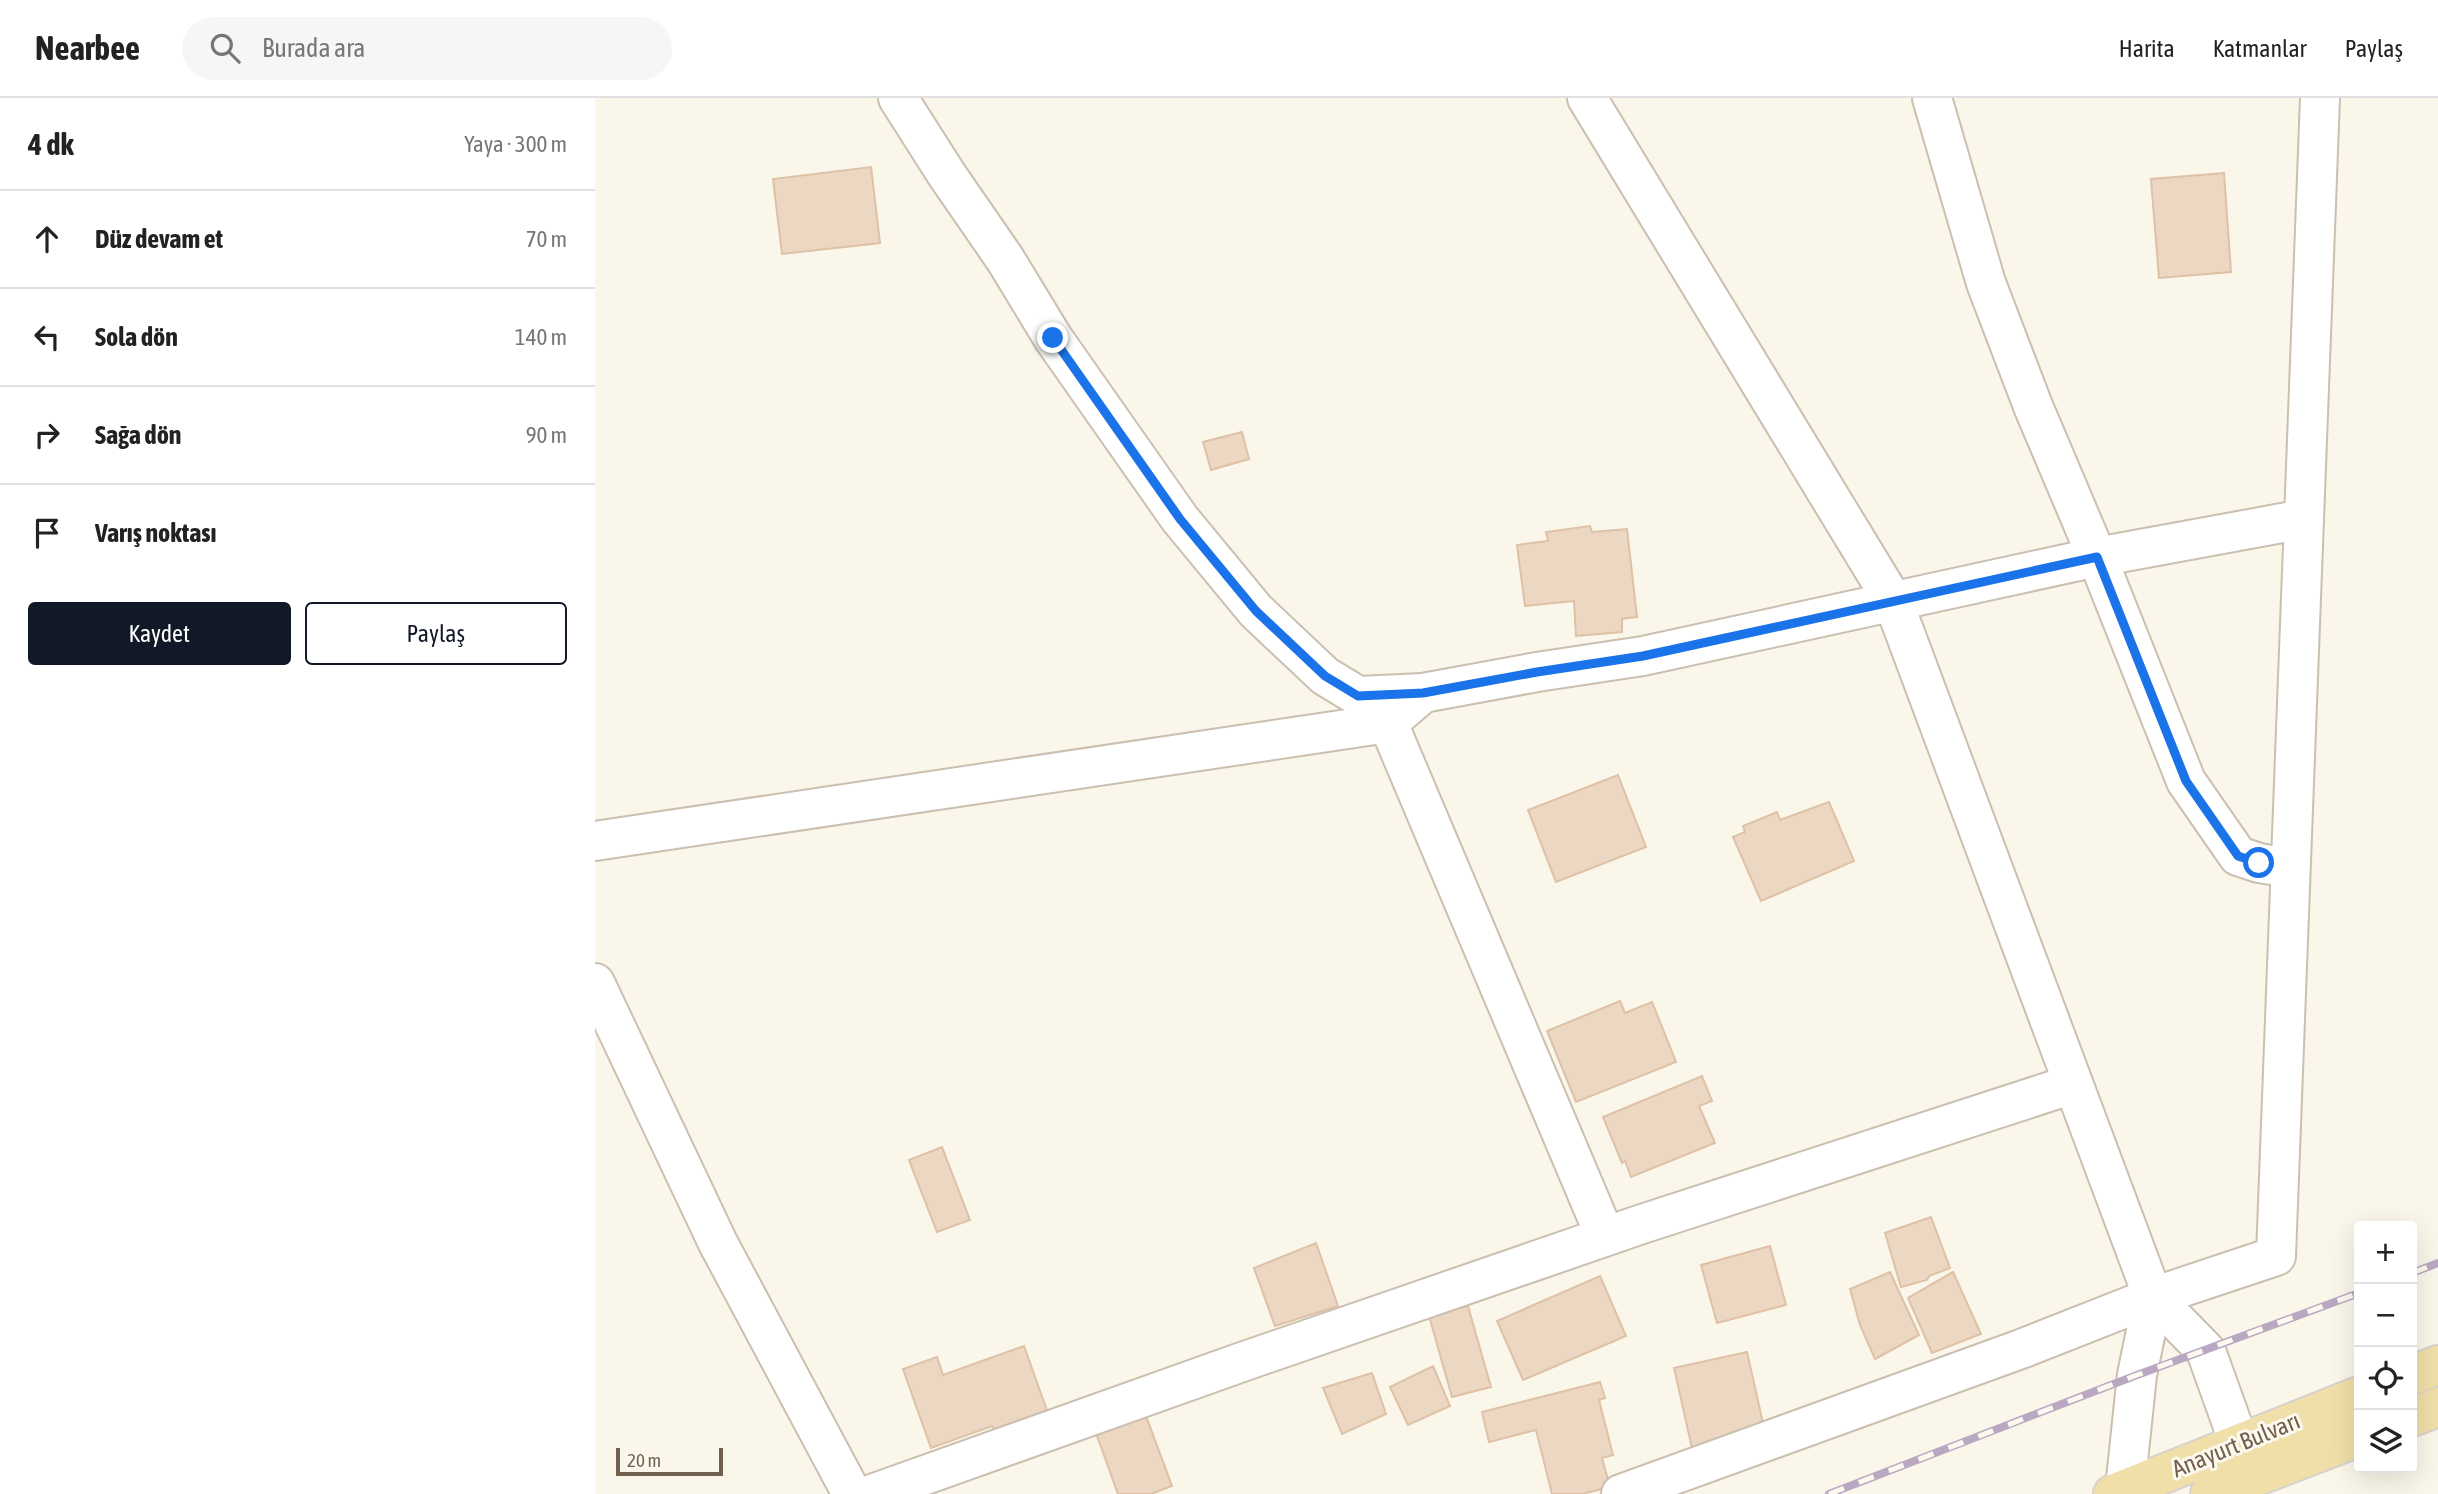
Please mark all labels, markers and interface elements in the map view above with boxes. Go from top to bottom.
search box [182,17,672,80]
text: Nearbee [35,29,140,67]
icon: search [206,29,244,67]
text: Burada ara [262,33,365,63]
text: Harita [2119,35,2175,62]
text: Katmanlar [2213,35,2307,62]
text: Paylaş [2345,35,2403,62]
text: 4 dk [28,127,74,161]
text: Yaya · 300 m [464,131,567,157]
icon: ahead [28,220,66,258]
text: Düz devam et [95,224,223,254]
text: 70 m [526,226,567,252]
icon: left [28,318,66,356]
text: Sola dön [95,322,178,352]
route end [1037,322,1068,353]
text: 140 m [515,324,567,350]
icon: right [28,416,66,454]
text: Sağa dön [95,420,181,450]
text: 90 m [526,422,567,448]
icon: arrive [28,514,66,552]
text: Varış noktası [95,518,216,548]
button: Kaydet [28,602,291,665]
button: Paylaş [305,602,567,665]
route start [2243,847,2274,878]
map controls [2354,1221,2417,1473]
button: + [2354,1221,2417,1284]
button: − [2354,1284,2417,1347]
button: locate [2354,1347,2417,1410]
street label: Anayurt Bulvarı [2168,1407,2304,1482]
button: layers [2354,1410,2417,1473]
scale bar [616,1445,723,1477]
text: 20 m [627,1449,661,1471]

